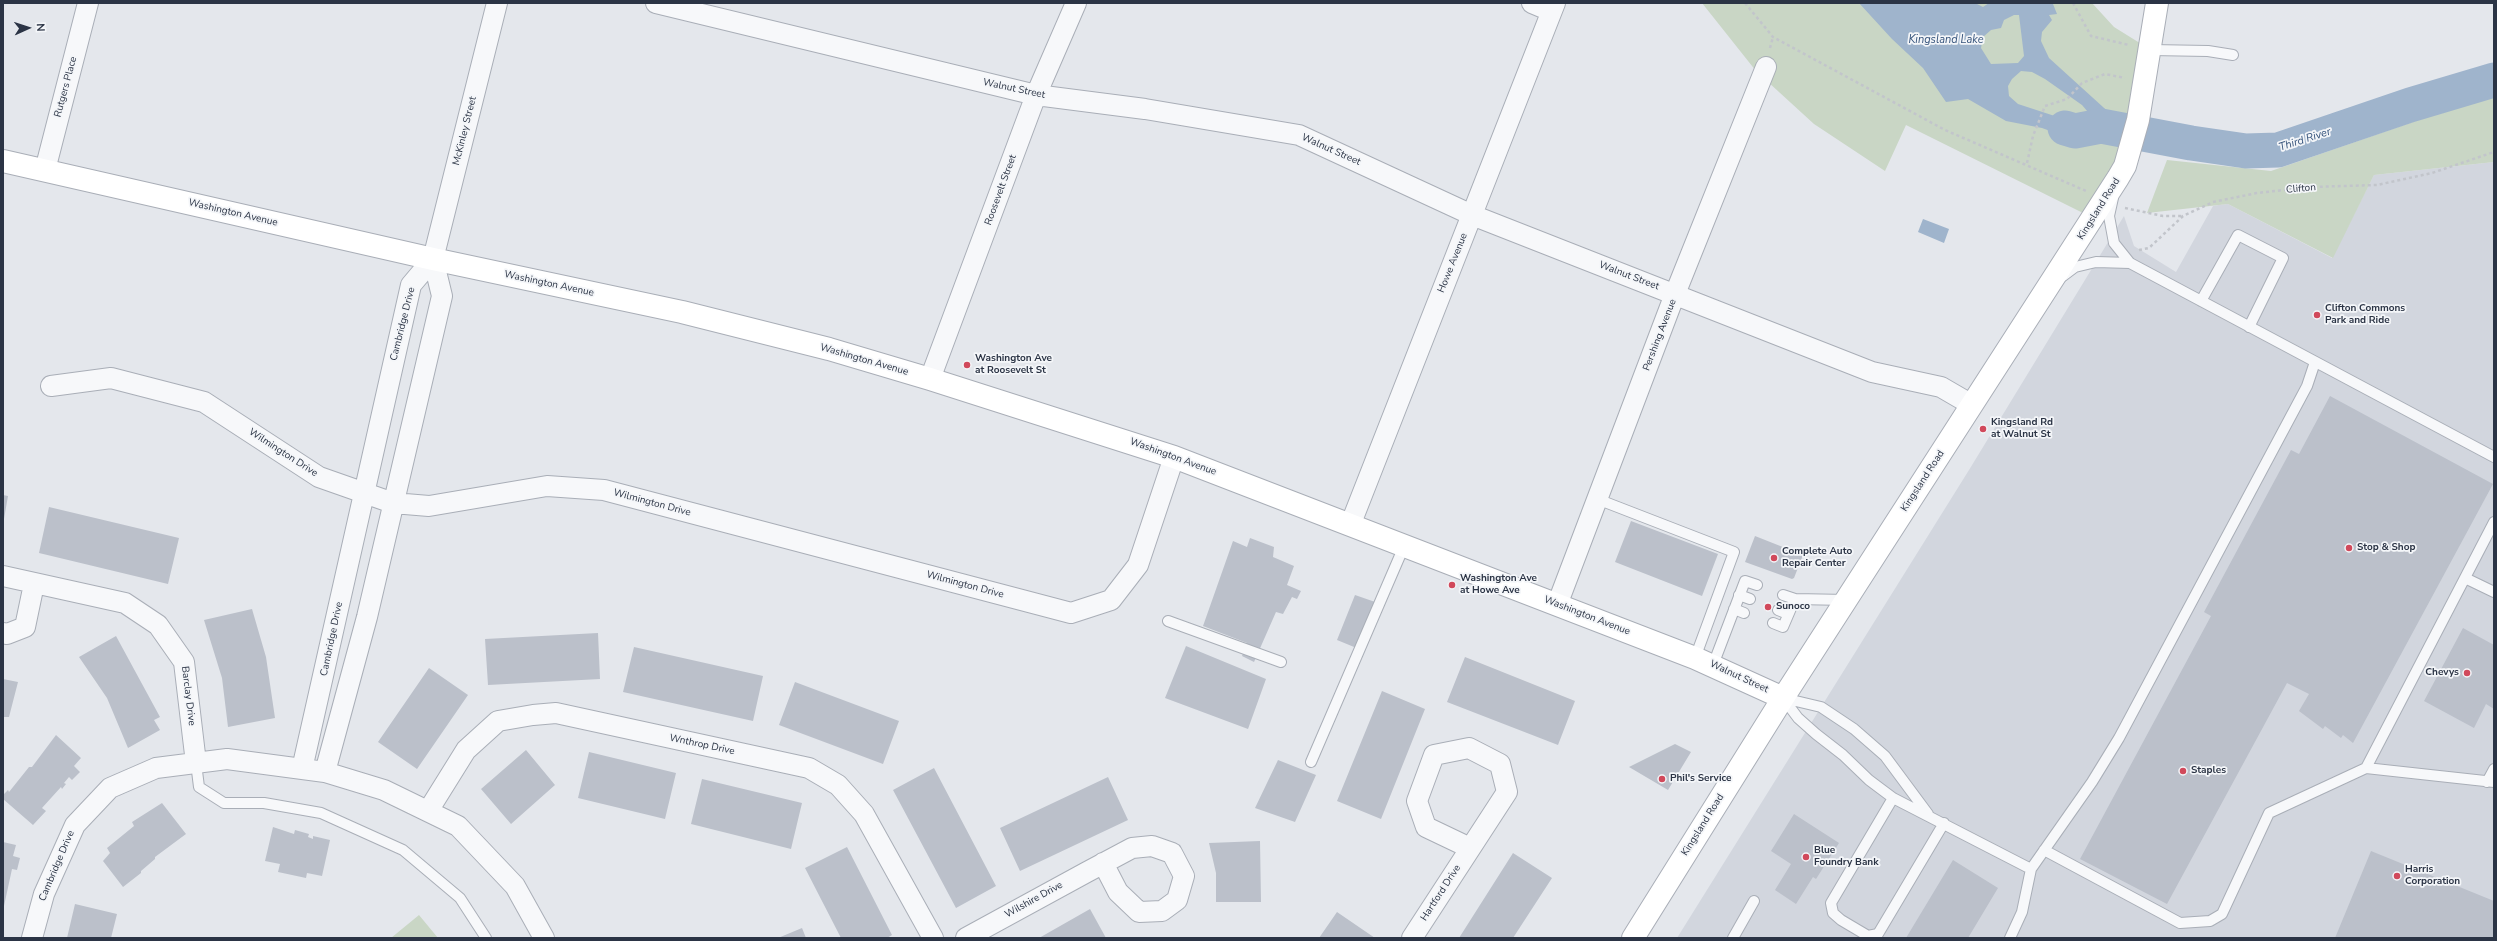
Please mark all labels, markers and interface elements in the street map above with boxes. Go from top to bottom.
north arrow [8,8,48,48]
text: N [33,23,48,32]
water label: Kingsland Lake [1908,33,1984,47]
street label: Rutgers Place [52,55,80,119]
street label: Walnut Street [982,77,1046,101]
street label: McKinley Street [451,95,479,167]
water label: Third River [2277,125,2333,155]
street label: Walnut Street [1300,132,1362,168]
street label: Roosevelt Street [983,153,1019,227]
street label: Kingsland Road [2075,176,2123,242]
street label: Clifton [2286,182,2316,196]
street label: Washington Avenue [187,197,279,229]
street label: Howe Avenue [1436,231,1470,295]
street label: Walnut Street [1597,259,1661,293]
street label: Washington Avenue [503,269,595,299]
street label: Cambridge Drive [388,286,418,362]
street label: Pershing Avenue [1641,297,1679,373]
place label: Clifton Commons Park and Ride [2325,303,2405,326]
marker: Clifton Commons Park and Ride [2312,310,2322,320]
street label: Washington Avenue [818,342,910,378]
place label: Washington Ave at Roosevelt St [975,353,1052,376]
marker: Washington Ave at Roosevelt St [962,360,972,370]
place label: Kingsland Rd at Walnut St [1991,417,2053,440]
marker: Kingsland Rd at Walnut St [1978,424,1988,434]
street label: Wilmington Drive [246,426,320,480]
street label: Washington Avenue [1128,436,1218,478]
street label: Kingsland Road [1899,448,1947,514]
street label: Wilmington Drive [612,487,692,519]
place label: Stop & Shop [2357,542,2415,554]
marker: Stop & Shop [2344,543,2354,553]
place label: Complete Auto Repair Center [1782,546,1852,570]
marker: Complete Auto Repair Center [1769,553,1779,563]
street label: Wilmington Drive [925,569,1005,601]
place label: Washington Ave at Howe Ave [1460,573,1537,596]
marker: Washington Ave at Howe Ave [1447,580,1457,590]
street label: Washington Avenue [1542,594,1632,638]
street label: Cambridge Drive [318,601,346,677]
place label: Sunoco [1776,601,1810,613]
marker: Sunoco [1763,602,1773,612]
street label: Walnut Street [1708,658,1770,696]
street label: Barclay Drive [178,666,198,726]
place label: Chevys [2425,667,2459,679]
marker: Chevys [2462,668,2472,678]
street label: Wnthrop Drive [668,732,736,758]
place label: Staples [2191,765,2226,777]
marker: Staples [2178,766,2188,776]
place label: Phil's Service [1670,773,1731,785]
marker: Phil's Service [1657,774,1667,784]
street label: Kingsland Road [1679,792,1727,858]
street label: Cambridge Drive [37,829,77,903]
place label: Blue Foundry Bank [1814,845,1879,868]
marker: Blue Foundry Bank [1801,852,1811,862]
street label: Hartford Drive [1418,863,1464,923]
place label: Harris Corporation [2405,864,2460,888]
marker: Harris Corporation [2392,871,2402,881]
street label: Wilshire Drive [1003,879,1065,921]

